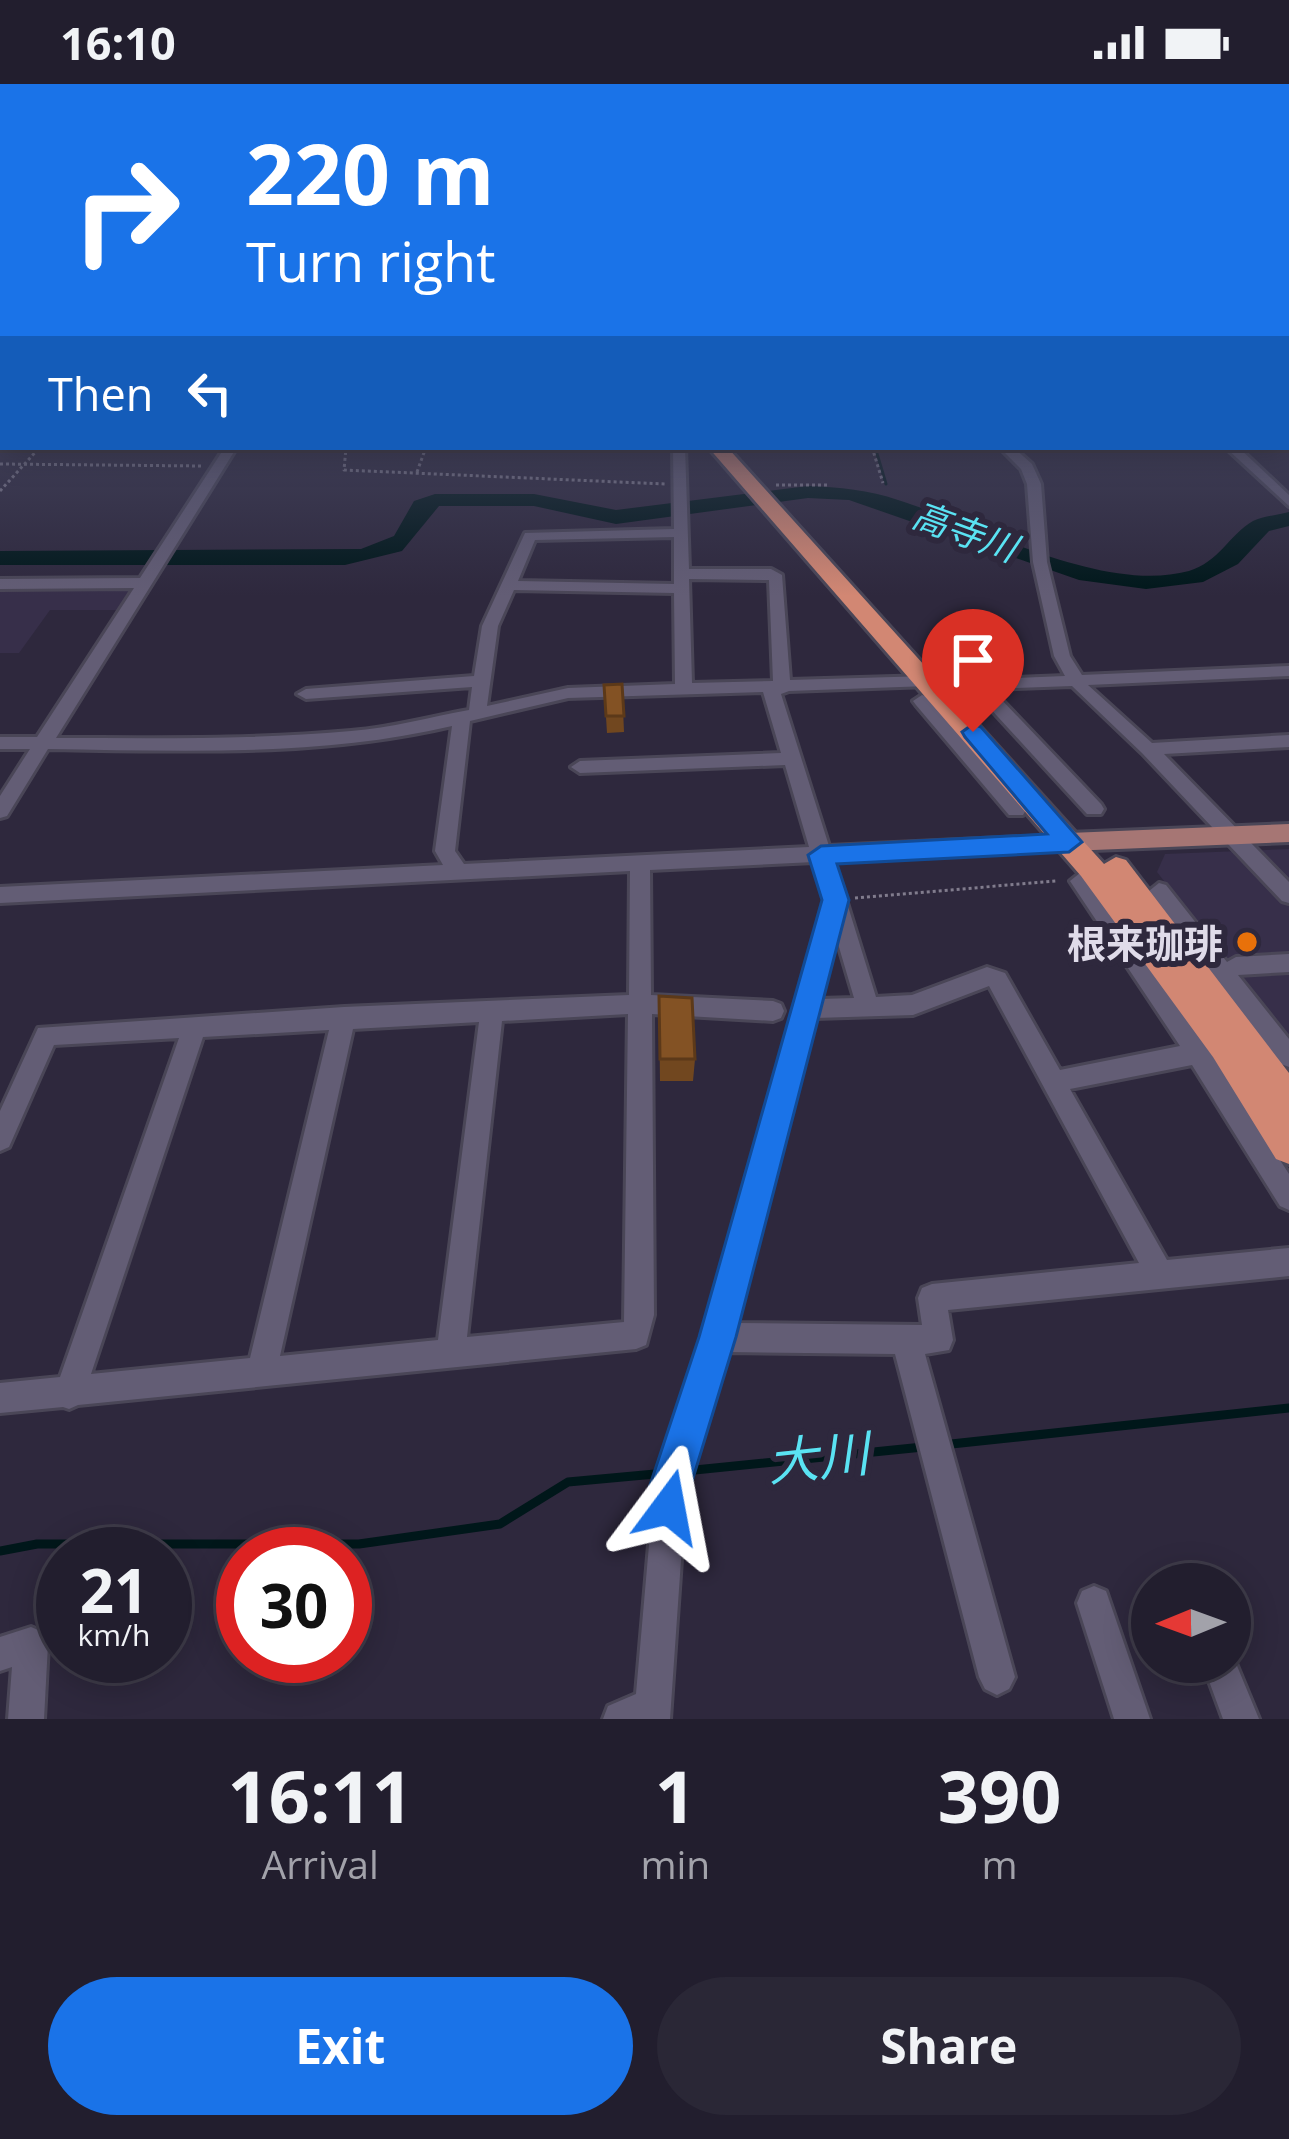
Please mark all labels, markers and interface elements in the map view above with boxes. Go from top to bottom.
text: 16:10 [60,12,176,73]
text: 220 m [246,115,494,230]
icon: right [48,132,204,288]
text: Turn right [246,224,495,298]
icon: left [177,360,243,426]
text: Then [48,363,153,424]
water label: 高寺川 [906,490,1028,574]
pin [922,609,1024,732]
icon: arrive [940,627,1006,693]
place label: 根来珈琲 [1067,916,1223,969]
marker: 根来珈琲 [1234,929,1260,955]
water label: 大川 [764,1415,877,1496]
position arrow [606,1444,732,1570]
speed limit sign: 30 [216,1527,372,1683]
text: 21 [80,1549,148,1631]
north arrow [1131,1563,1251,1683]
map controls [1131,1563,1251,1683]
text: km/h [78,1614,150,1655]
text: 16:11 [228,1746,413,1844]
text: 1 [655,1746,696,1844]
text: 390 [938,1746,1061,1844]
text: Arrival [262,1837,379,1890]
text: min [640,1837,710,1890]
text: m [982,1837,1018,1890]
button: Exit [48,1977,633,2115]
button: Share [657,1977,1241,2115]

